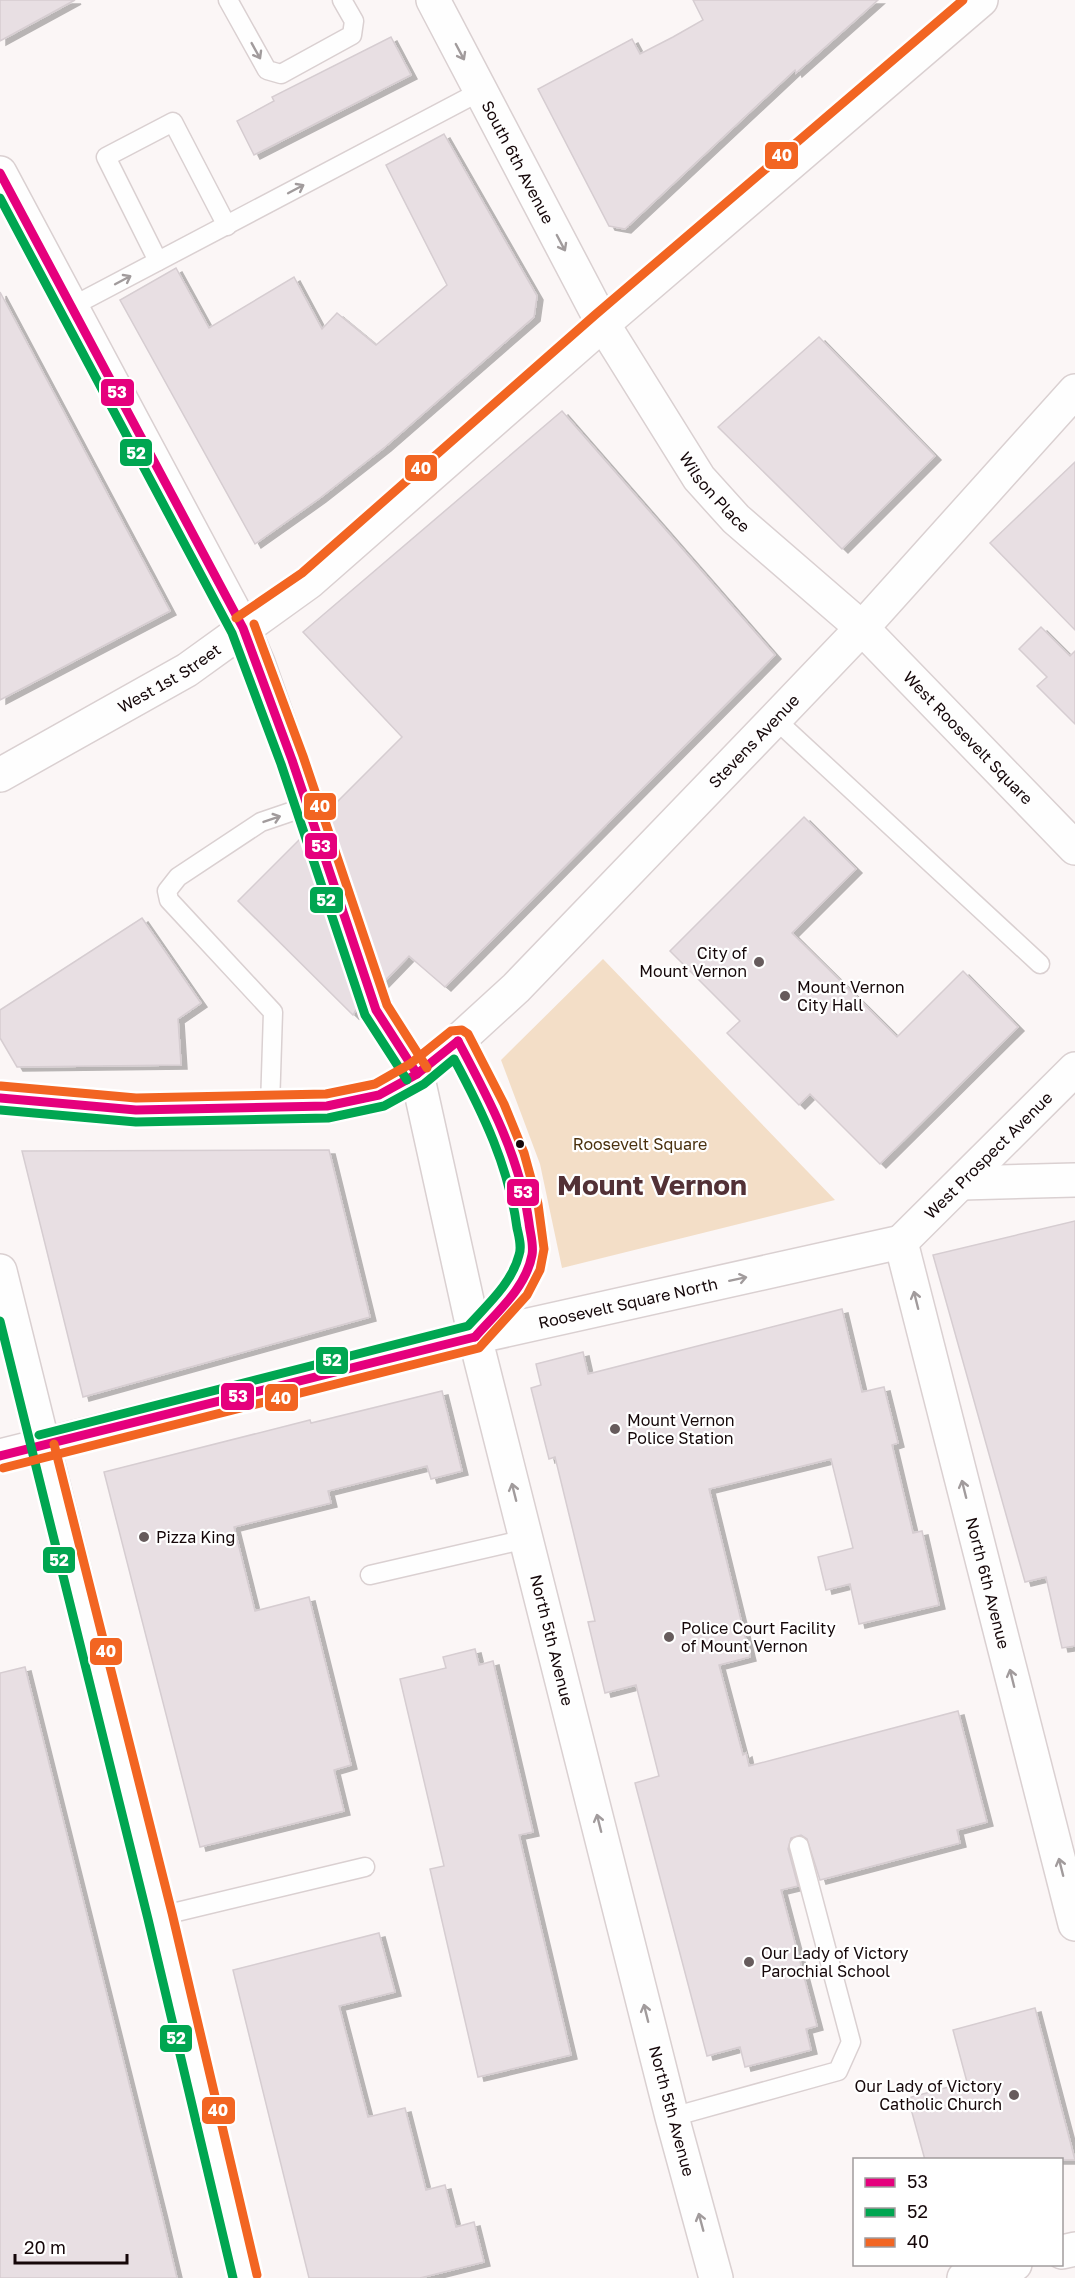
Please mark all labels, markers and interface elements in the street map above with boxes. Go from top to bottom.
one-way arrow [250,42,262,59]
one-way arrow [455,42,466,60]
street label: South 6th Avenue [478,97,559,227]
line badge: 40 [764,141,799,170]
text: 40 [772,145,792,165]
one-way arrow [286,183,304,194]
one-way arrow [555,234,567,251]
one-way arrow [114,274,131,286]
line badge: 53 [100,378,135,407]
text: 53 [107,382,127,402]
line badge: 52 [119,438,153,467]
text: 52 [126,443,146,463]
street label: Wilson Place [675,448,754,536]
line badge: 40 [404,454,438,482]
text: 40 [411,458,431,478]
street label: West 1st Street [114,639,225,717]
street label: West Roosevelt Square [899,667,1037,808]
street label: Stevens Avenue [704,690,803,792]
line badge: 40 [303,792,337,821]
text: 40 [310,796,330,816]
one-way arrow [262,812,281,823]
line badge: 53 [304,832,338,860]
text: 53 [311,836,331,856]
line badge: 52 [309,886,344,914]
text: 52 [316,890,336,910]
place label: City of Mount Vernon [639,943,747,981]
marker: City of Mount Vernon [752,955,766,969]
place label: Mount Vernon City Hall [797,977,905,1015]
marker: Mount Vernon City Hall [778,989,792,1003]
street label: West Prospect Avenue [920,1087,1056,1223]
park label: Roosevelt Square [573,1134,707,1154]
unlabelled marker [514,1138,526,1150]
district label: Mount Vernon [557,1168,747,1201]
line badge: 53 [506,1178,540,1207]
text: 53 [513,1182,533,1202]
street label: Roosevelt Square North [536,1273,720,1333]
one-way arrow [727,1273,747,1284]
one-way arrow [909,1291,921,1310]
line badge: 52 [315,1346,349,1375]
text: 52 [322,1350,342,1370]
line badge: 53 [220,1382,255,1411]
line badge: 40 [264,1383,299,1412]
text: 53 [228,1386,248,1406]
text: 40 [271,1388,291,1408]
place label: Mount Vernon Police Station [627,1410,735,1448]
marker: Mount Vernon Police Station [608,1422,622,1436]
one-way arrow [958,1480,969,1499]
one-way arrow [508,1483,520,1502]
street label: North 6th Avenue [962,1515,1014,1651]
place label: Pizza King [156,1527,235,1547]
marker: Pizza King [137,1530,151,1544]
line badge: 52 [42,1546,76,1574]
text: 52 [49,1550,69,1570]
street label: North 5th Avenue [526,1572,578,1708]
place label: Police Court Facility of Mount Vernon [681,1618,836,1656]
marker: Police Court Facility of Mount Vernon [662,1630,676,1644]
line badge: 40 [89,1637,123,1666]
text: 40 [96,1641,116,1661]
one-way arrow [1006,1669,1018,1688]
one-way arrow [592,1814,604,1833]
one-way arrow [1054,1858,1066,1877]
place label: Our Lady of Victory Parochial School [761,1943,909,1981]
marker: Our Lady of Victory Parochial School [742,1955,756,1969]
one-way arrow [640,2003,652,2022]
line badge: 52 [159,2024,193,2053]
text: 52 [166,2028,186,2048]
street label: North 5th Avenue [645,2043,699,2179]
place label: Our Lady of Victory Catholic Church [854,2076,1002,2114]
marker: Our Lady of Victory Catholic Church [1007,2088,1021,2102]
line badge: 40 [201,2096,236,2125]
text: 40 [208,2100,228,2120]
legend [853,2158,1063,2266]
text: 53 [907,2170,928,2192]
text: 52 [907,2200,928,2222]
one-way arrow [694,2212,706,2231]
scale bar [15,2227,128,2265]
text: 40 [907,2230,929,2252]
text: 20 m [24,2236,66,2258]

